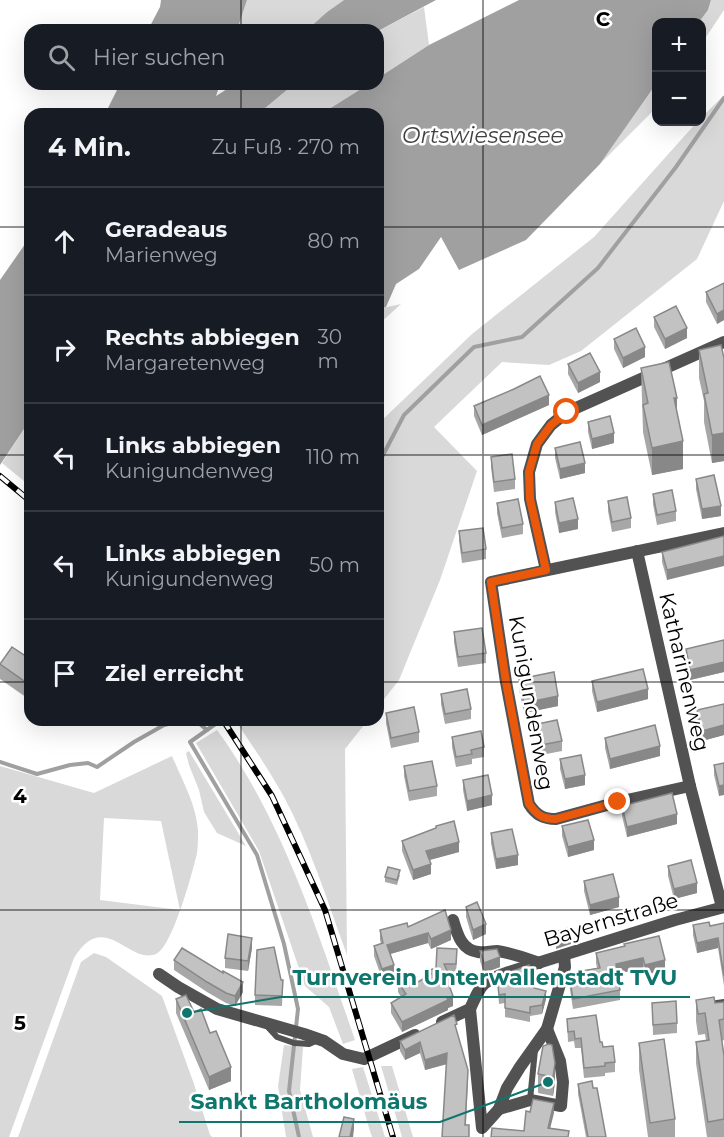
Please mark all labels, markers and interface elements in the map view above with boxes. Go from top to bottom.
text: C [596,7,611,31]
map controls [652,18,706,126]
button: + [652,18,706,72]
search box [24,24,384,90]
icon: search [45,41,78,74]
text: Hier suchen [93,44,225,71]
button: − [652,72,706,126]
water label: Ortswiesensee [402,122,564,149]
text: 4 Min. [48,131,131,163]
text: Zu Fuß · 270 m [211,135,360,159]
text: Geradeaus [105,216,227,243]
icon: ahead [48,225,81,258]
text: 80 m [308,229,360,253]
text: Marienweg [105,243,218,267]
text: Rechts abbiegen [105,324,300,351]
text: 30 m [318,325,342,373]
icon: right [48,333,81,366]
text: Margaretenweg [105,351,265,375]
route start [553,398,579,424]
text: Links abbiegen [105,432,281,459]
icon: left [48,441,81,474]
text: 110 m [306,445,360,469]
text: Kunigundenweg [105,459,274,483]
text: Links abbiegen [105,540,281,567]
icon: left [48,549,81,582]
text: 50 m [309,553,360,577]
text: Kunigundenweg [105,567,274,591]
street label: Katharinenweg [654,590,715,754]
street label: Kunigundenweg [504,613,559,792]
icon: arrive [48,657,81,690]
text: Ziel erreicht [105,660,244,687]
text: 4 [13,784,27,808]
route end [604,788,630,814]
street label: Bayernstraße [541,887,681,952]
callout: Turnverein Unterwallenstadt TVU [281,957,690,997]
text: Turnverein Unterwallenstadt TVU [293,964,677,991]
text: 5 [14,1011,26,1035]
callout: Sankt Bartholomäus [179,1082,440,1122]
text: Sankt Bartholomäus [191,1088,428,1115]

